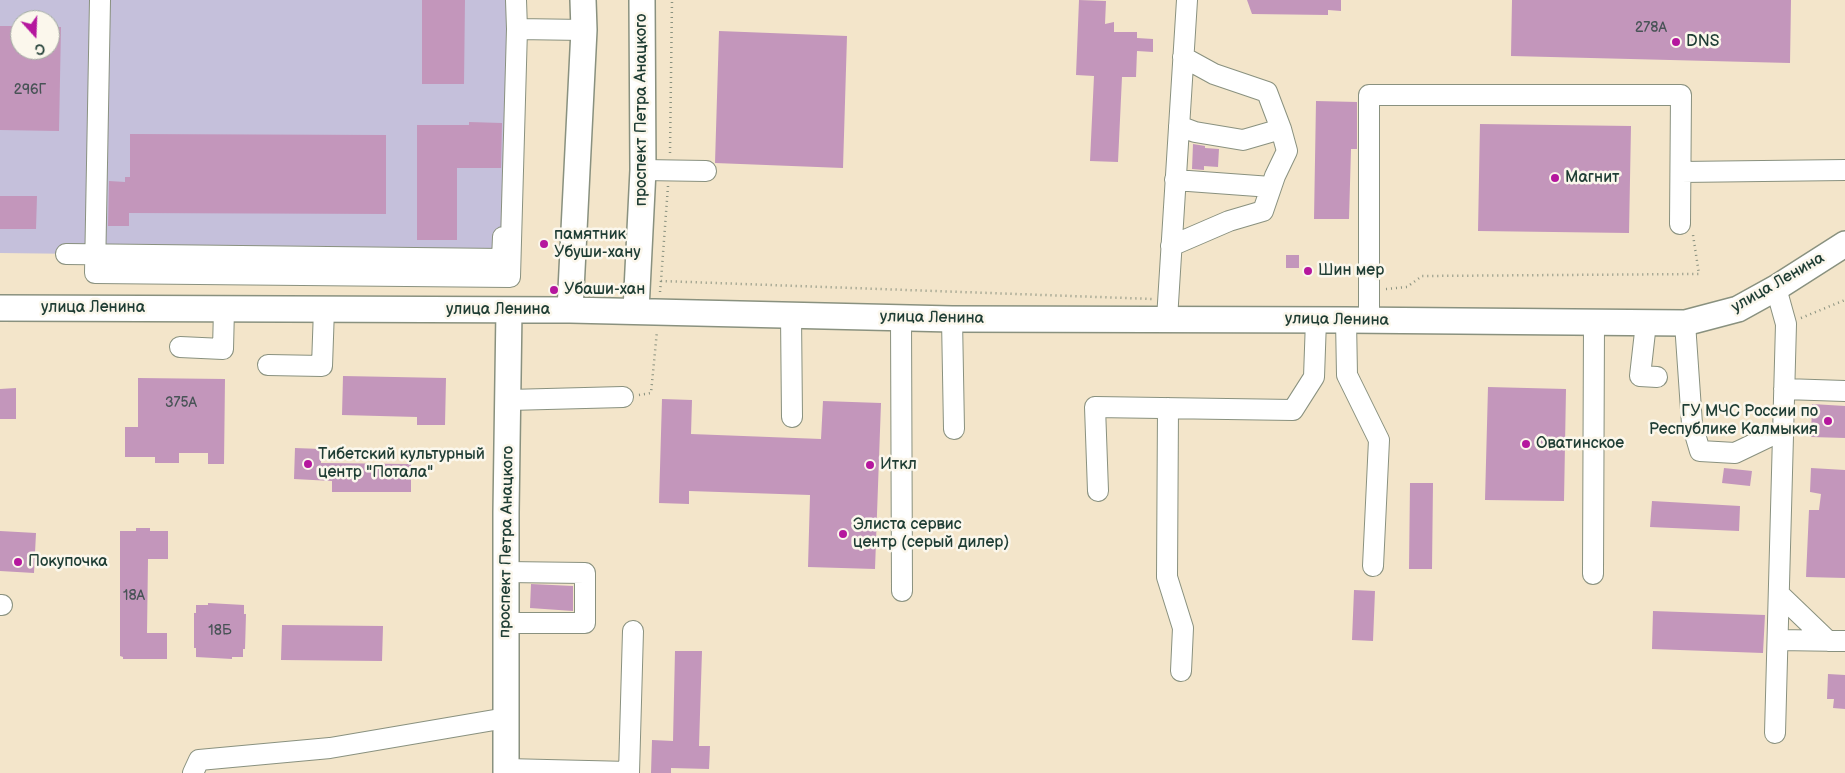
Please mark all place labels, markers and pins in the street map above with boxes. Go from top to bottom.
place label: DNS [1686,32,1719,52]
marker: DNS [1670,36,1682,48]
place label: Магнит [1565,168,1620,188]
marker: Магнит [1549,172,1561,184]
place label: памятник Убуши-хану [554,225,641,263]
marker: памятник Убуши-хану [538,238,550,250]
place label: Шин мер [1318,261,1384,281]
marker: Шин мер [1302,265,1314,277]
place label: Убаши-хан [564,280,645,300]
marker: Убаши-хан [548,284,560,296]
place label: ГУ МЧС России по Республике Калмыкия [1649,402,1818,440]
marker: ГУ МЧС России по Республике Калмыкия [1822,415,1834,427]
place label: Оватинское [1536,434,1624,454]
marker: Оватинское [1520,438,1532,450]
place label: Тибетский культурный центр "Потала" [318,445,485,483]
place label: Иткл [880,455,917,475]
marker: Тибетский культурный центр "Потала" [302,458,314,470]
marker: Иткл [864,459,876,471]
place label: Элиста сервис центр (серый дилер) [853,515,1009,553]
marker: Элиста сервис центр (серый дилер) [837,528,849,540]
place label: Покупочка [28,552,108,572]
marker: Покупочка [12,556,24,568]

